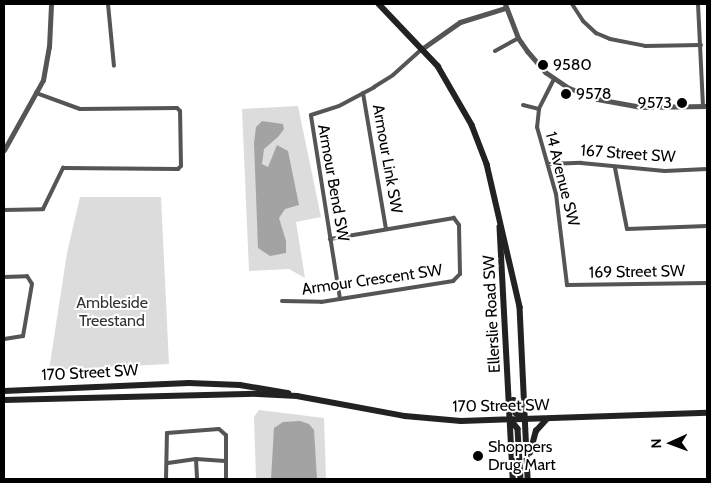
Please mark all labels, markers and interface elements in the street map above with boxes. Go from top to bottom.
place label: 9580 [553,55,592,75]
marker: 9580 [537,59,549,71]
place label: 9578 [576,84,611,104]
marker: 9578 [560,88,572,100]
place label: 9573 [638,93,672,113]
marker: 9573 [676,97,688,109]
street label: Armour Link SW [368,103,406,215]
street label: Armour Bend SW [313,123,353,243]
street label: 14 Avenue SW [541,130,583,228]
street label: 167 Street SW [580,141,676,167]
street label: Ellerslie Road SW [479,255,505,373]
street label: Armour Crescent SW [300,261,444,299]
street label: 169 Street SW [589,262,685,282]
park label: Ambleside Treestand [76,293,148,331]
street label: 170 Street SW [41,361,139,385]
street label: 170 Street SW [452,396,550,416]
north arrow [646,418,696,468]
place label: Shoppers Drug Mart [488,437,556,475]
text: N [647,438,665,449]
marker: Shoppers Drug Mart [472,450,484,462]

